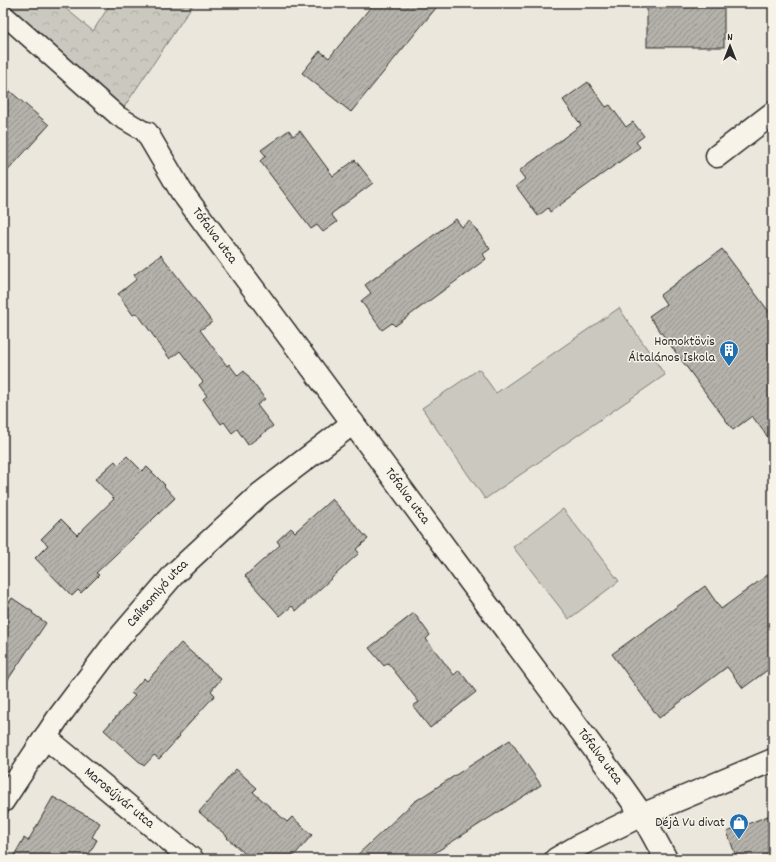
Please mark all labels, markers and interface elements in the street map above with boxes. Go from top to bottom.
north arrow [710,26,750,66]
text: N [727,30,733,46]
street label: Tófalva utca [187,203,242,269]
place label: Homoktövis Általános Iskola [628,332,715,368]
building icon: Homoktövis Általános Iskola [718,339,740,367]
street label: Tófalva utca [379,464,435,529]
street label: Csíksomlyó utca [122,555,193,632]
street label: Tófalva utca [572,724,628,789]
street label: Marosújvár utca [79,763,159,834]
shop icon: Déjà Vu divat [728,812,750,840]
place label: Déjà Vu divat [655,813,725,833]

